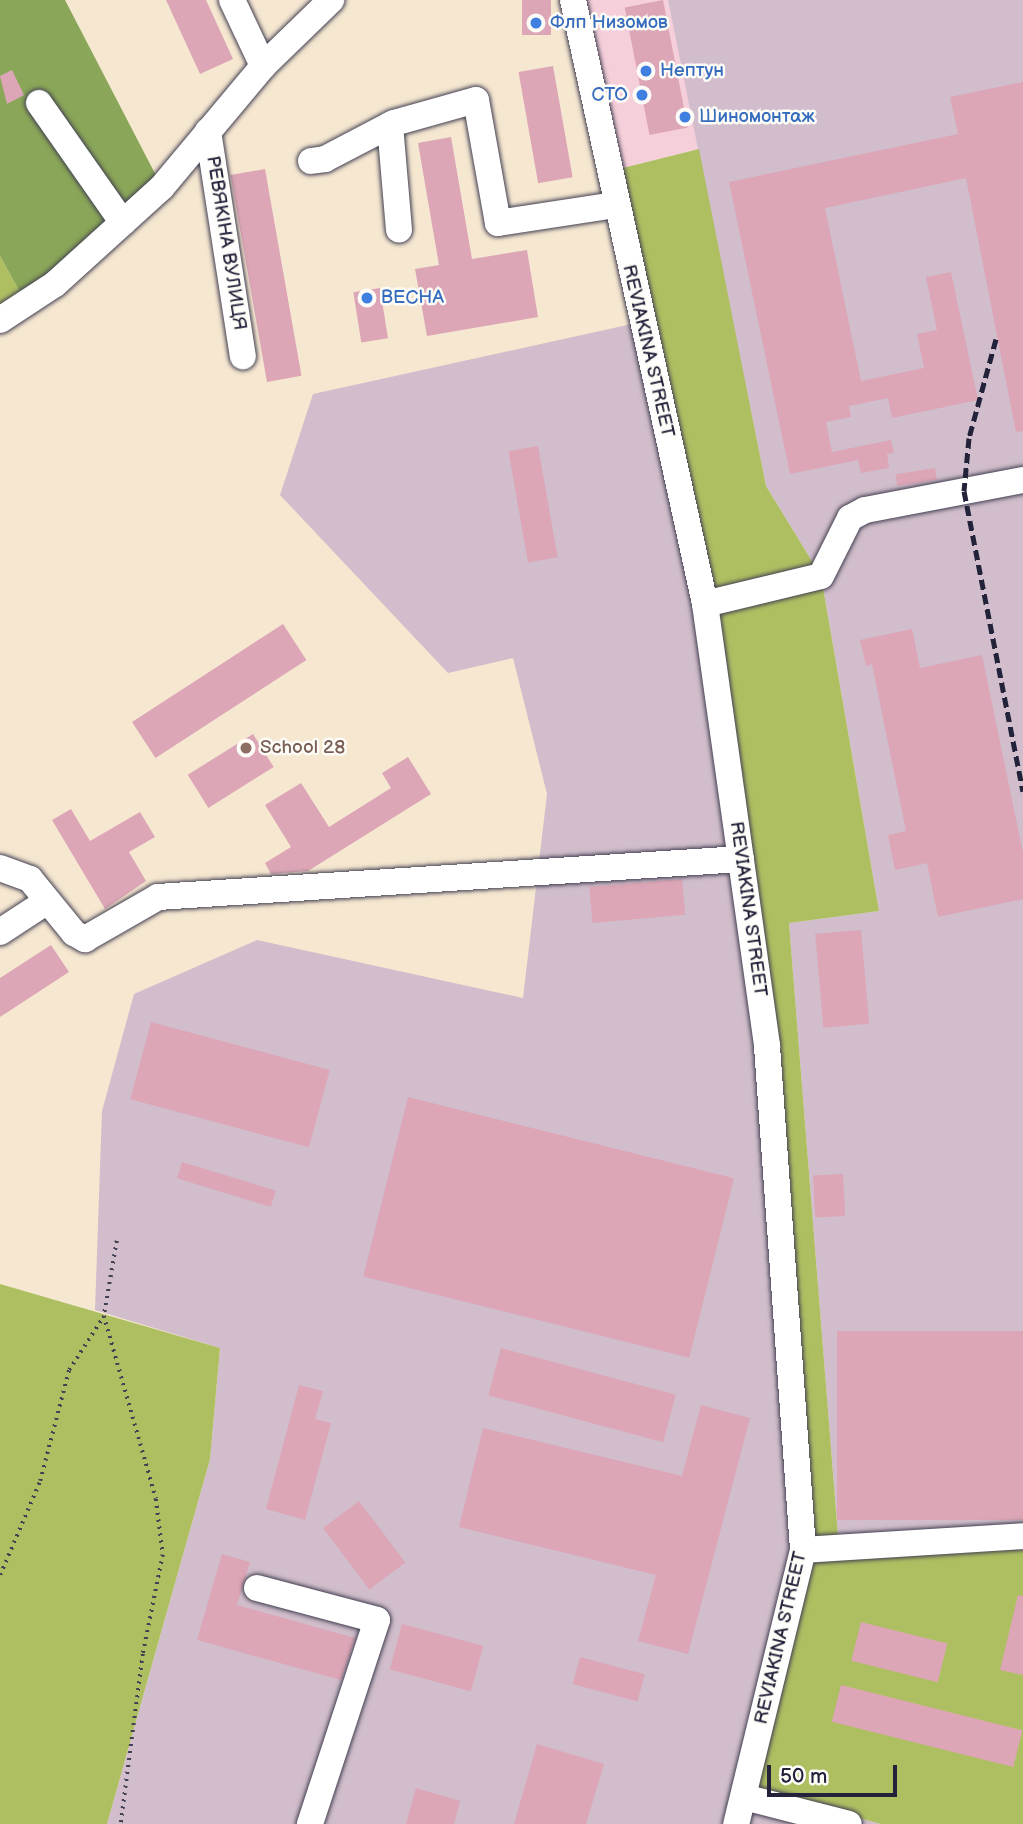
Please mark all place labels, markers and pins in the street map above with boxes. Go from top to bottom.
place label: Флп Низомов [550,12,668,34]
marker: Флп Низомов [528,15,544,31]
place label: Нептун [660,60,724,82]
marker: Нептун [638,63,654,79]
place label: СТО [591,84,628,106]
marker: СТО [634,87,650,103]
place label: Шиномонтаж [699,106,815,128]
marker: Шиномонтаж [677,109,693,125]
place label: ВЕСНА [381,287,444,309]
marker: ВЕСНА [359,290,375,306]
place label: School 28 [260,737,345,759]
marker: School 28 [238,740,254,756]

